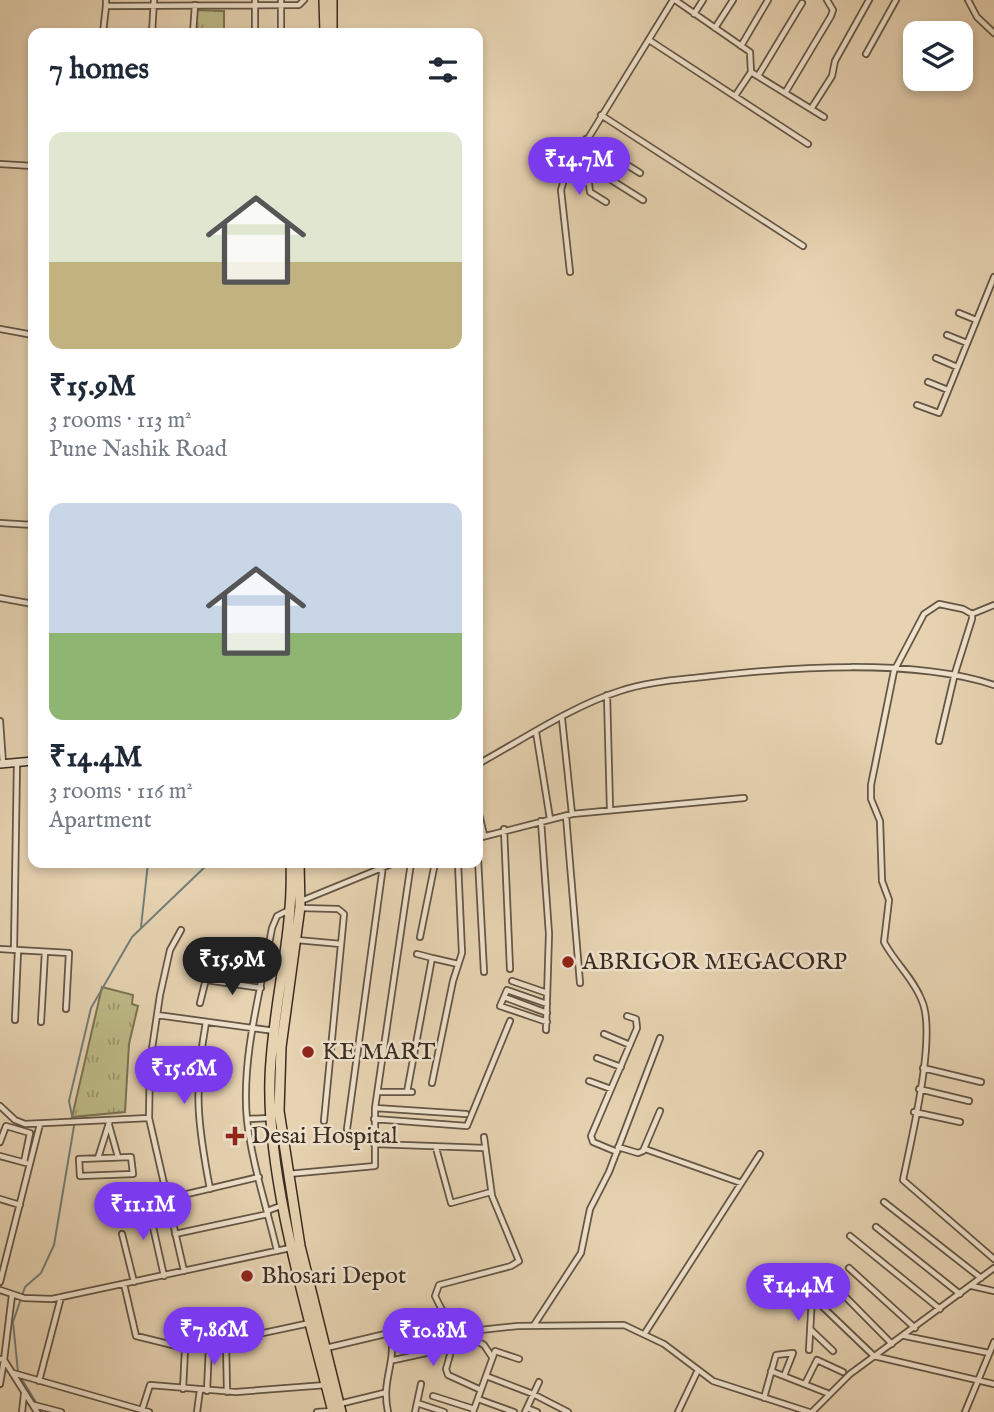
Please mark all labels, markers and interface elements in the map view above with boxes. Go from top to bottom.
map controls [903,21,973,91]
button: layers [903,21,973,91]
text: 7 homes [49,51,149,89]
icon: filters [424,51,462,89]
pin: ₹14.7M [522,138,636,197]
text: ₹14.7M [544,145,614,174]
icon: home [193,177,319,303]
text: ₹15.9M [49,368,136,406]
text: 3 rooms · 113 m² [49,406,192,435]
text: Pune Nashik Road [49,435,227,464]
icon: home [193,548,319,674]
text: ₹14.4M [49,739,142,777]
text: 3 rooms · 116 m² [49,777,193,806]
text: Apartment [49,806,152,835]
pin: ₹15.9M [175,937,289,997]
text: ₹15.9M [199,945,265,974]
place label: ABRIGOR MEGACORP [581,947,847,978]
marker: ABRIGOR MEGACORP [560,954,576,970]
place label: KE MART [322,1037,436,1068]
marker: KE MART [300,1044,316,1060]
pin: ₹15.6M [127,1046,241,1106]
text: ₹15.6M [151,1054,217,1083]
place label: Desai Hospital [251,1121,398,1152]
marker: Desai Hospital [225,1126,245,1146]
pin: ₹11.1M [86,1182,200,1242]
text: ₹11.1M [110,1190,176,1219]
place label: Bhosari Depot [261,1261,406,1292]
pin: ₹14.4M [741,1264,855,1323]
marker: Bhosari Depot [239,1268,255,1284]
text: ₹14.4M [762,1271,834,1300]
pin: ₹7.86M [157,1308,271,1367]
pin: ₹10.8M [376,1308,490,1368]
text: ₹7.86M [179,1315,249,1344]
text: ₹10.8M [399,1316,467,1345]

